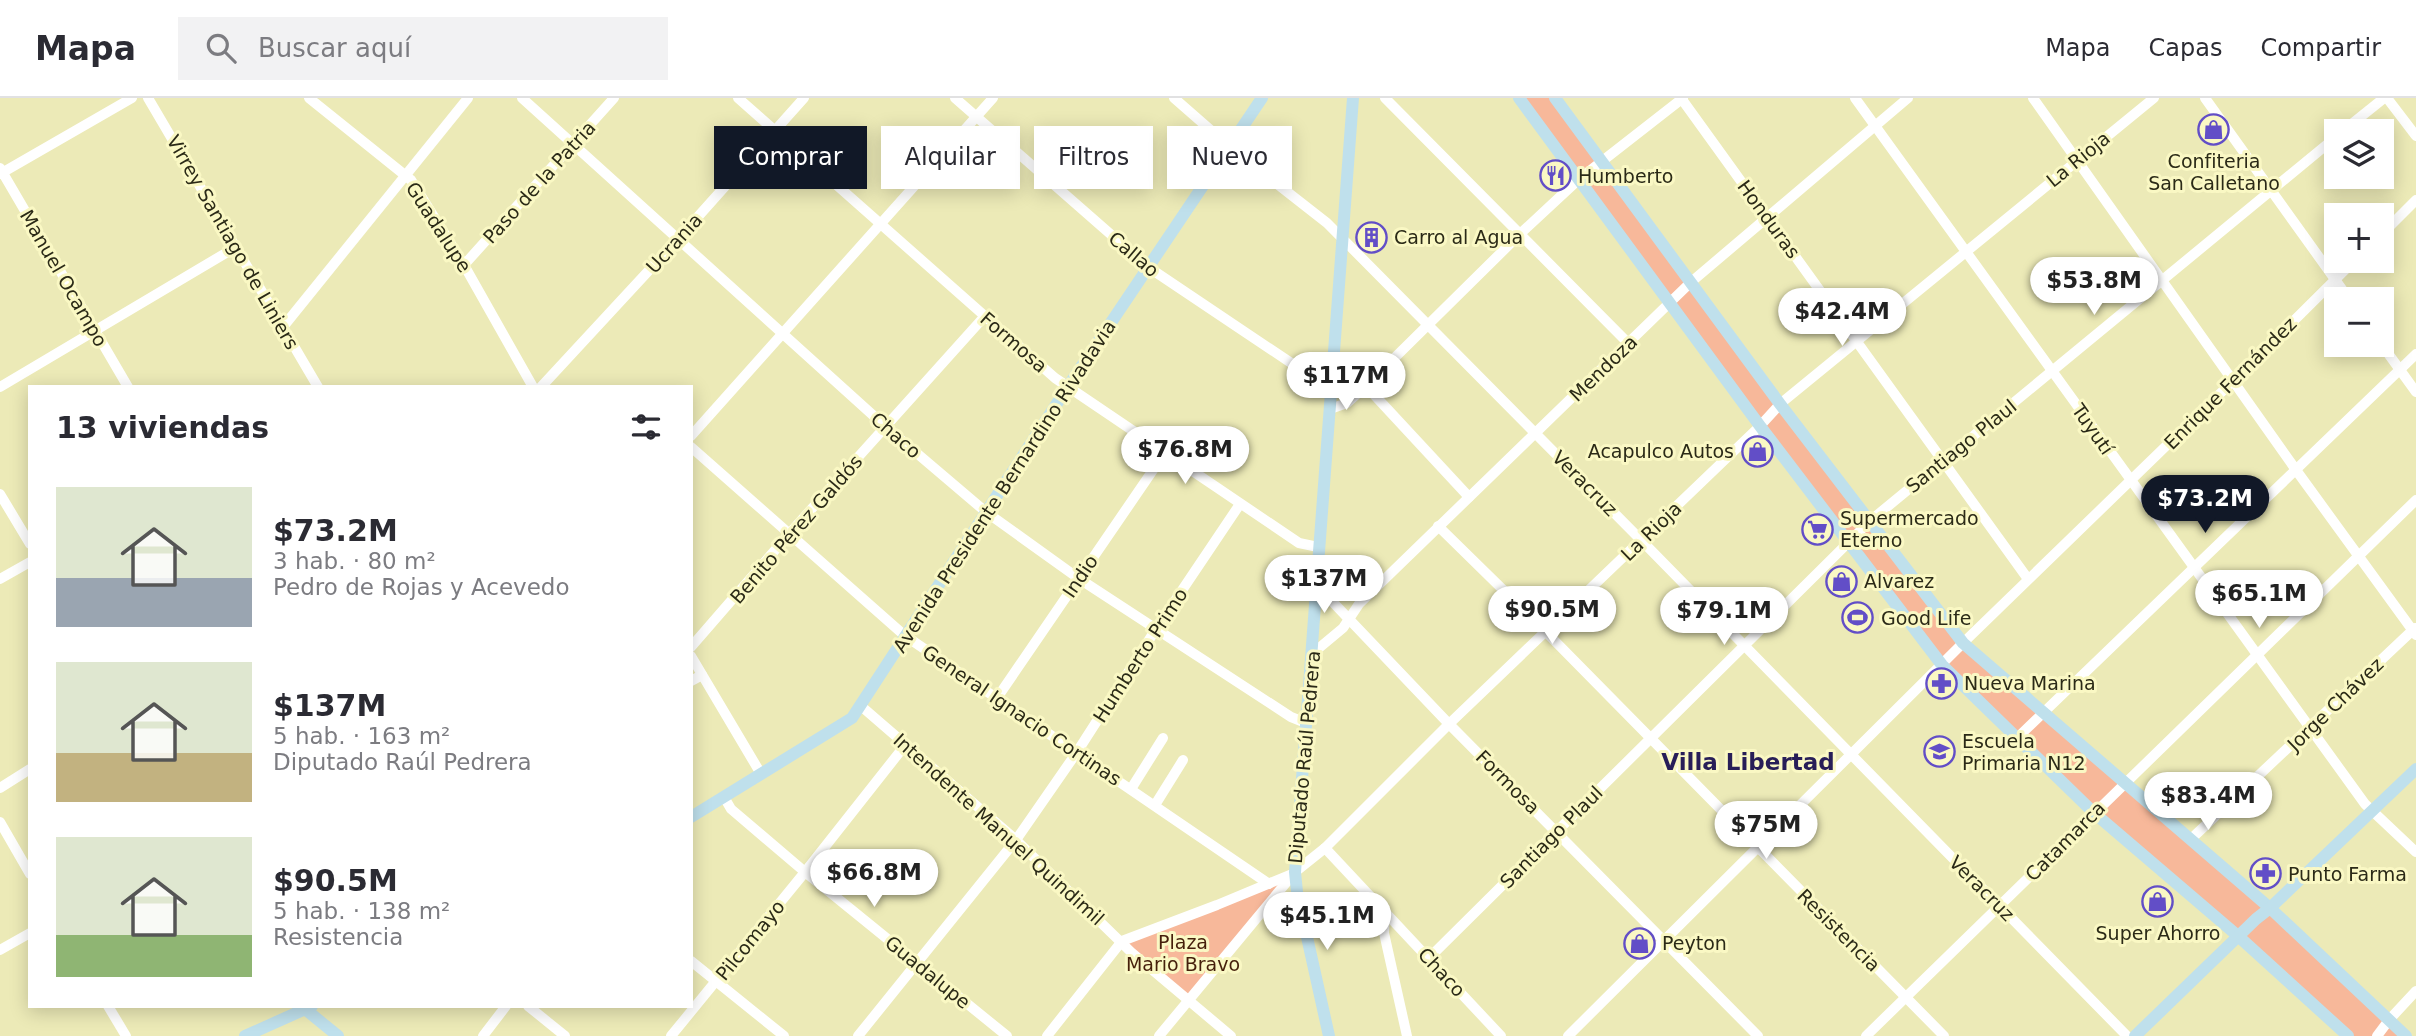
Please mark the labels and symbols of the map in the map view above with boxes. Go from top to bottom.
shop icon: Confiteria San Calletano [2197,113,2231,147]
street label: Paso de la Patria [478,116,600,248]
street label: La Rioja [2042,127,2114,191]
street label: Virrey Santiago de Liniers [162,131,304,353]
place label: Confiteria San Calletano [2148,150,2280,194]
restaurant icon: Humberto [1538,159,1572,193]
place label: Humberto [1578,165,1673,187]
street label: Honduras [1733,176,1805,262]
street label: Guadalupe [402,178,476,276]
street label: Manuel Ocampo [16,206,112,350]
street label: Ucrania [641,209,707,277]
building icon: Carro al Agua [1354,220,1388,254]
place label: Carro al Agua [1394,226,1523,248]
street label: Callao [1104,227,1164,281]
pin: $53.8M [2037,258,2151,317]
pin: $42.4M [1785,288,1899,348]
street label: Formosa [976,307,1052,377]
street label: Enrique Fernández [2159,312,2301,454]
street label: Avenida Presidente Bernardino Rivadavia [888,316,1120,656]
street label: Mendoza [1565,330,1641,406]
pin: $117M [1297,352,1395,412]
street label: Santiago Plaul [1901,395,2021,497]
street label: Tuyutí [2067,399,2119,459]
street label: Chaco [867,407,925,463]
pin: $76.8M [1128,426,1242,486]
shop icon: Acapulco Autos [1740,434,1774,468]
place label: Acapulco Autos [1588,440,1734,462]
street label: Veracruz [1548,446,1622,520]
street label: Benito Pérez Galdós [725,450,867,608]
pin: $73.2M [2148,476,2262,535]
street label: La Rioja [1616,497,1686,565]
place label: Supermercado Eterno [1840,507,1979,551]
supermarket icon: Supermercado Eterno [1800,512,1834,546]
street label: Indio [1058,551,1102,601]
pin: $137M [1275,556,1373,615]
shop icon: Alvarez [1824,564,1858,598]
place label: Alvarez [1864,570,1934,592]
pin: $65.1M [2202,570,2316,630]
street label: Humberto Primo [1088,584,1192,726]
pin: $90.5M [1495,587,1609,646]
pin: $79.1M [1667,588,1781,647]
sports icon: Good Life [1841,601,1875,635]
place label: Good Life [1881,607,1971,629]
street label: General Ignacio Cortinas [919,640,1125,790]
street label: Diputado Raúl Pedrera [1284,650,1324,864]
street label: Jorge Chávez [2282,653,2387,756]
pharmacy icon: Nueva Marina [1924,666,1958,700]
place label: Nueva Marina [1964,672,2096,694]
street label: Intendente Manuel Quindimil [889,729,1109,929]
place label: Escuela Primaria N12 [1962,730,2086,774]
school or university icon: Escuela Primaria N12 [1922,735,1956,769]
street label: Formosa [1472,746,1544,818]
district label: Villa Libertad [1661,749,1835,775]
pin: $83.4M [2151,772,2265,832]
street label: Santiago Plaul [1495,781,1607,893]
street label: Catamarca [2021,797,2109,885]
pin: $75M [1725,802,1807,861]
pin: $66.8M [817,850,931,909]
street label: Veracruz [1945,851,2019,925]
pharmacy icon: Punto Farma [2248,857,2282,891]
place label: Punto Farma [2288,863,2407,885]
street label: Resistencia [1793,884,1885,976]
shop icon: Super Ahorro [2141,885,2175,919]
pin: $45.1M [1270,892,1384,952]
street label: Pilcomayo [711,896,789,984]
place label: Super Ahorro [2096,922,2220,944]
shop icon: Peyton [1622,926,1656,960]
street label: Guadalupe [881,931,975,1013]
park label: Plaza Mario Bravo [1126,931,1240,975]
place label: Peyton [1662,932,1727,954]
street label: Chaco [1414,943,1470,1001]

